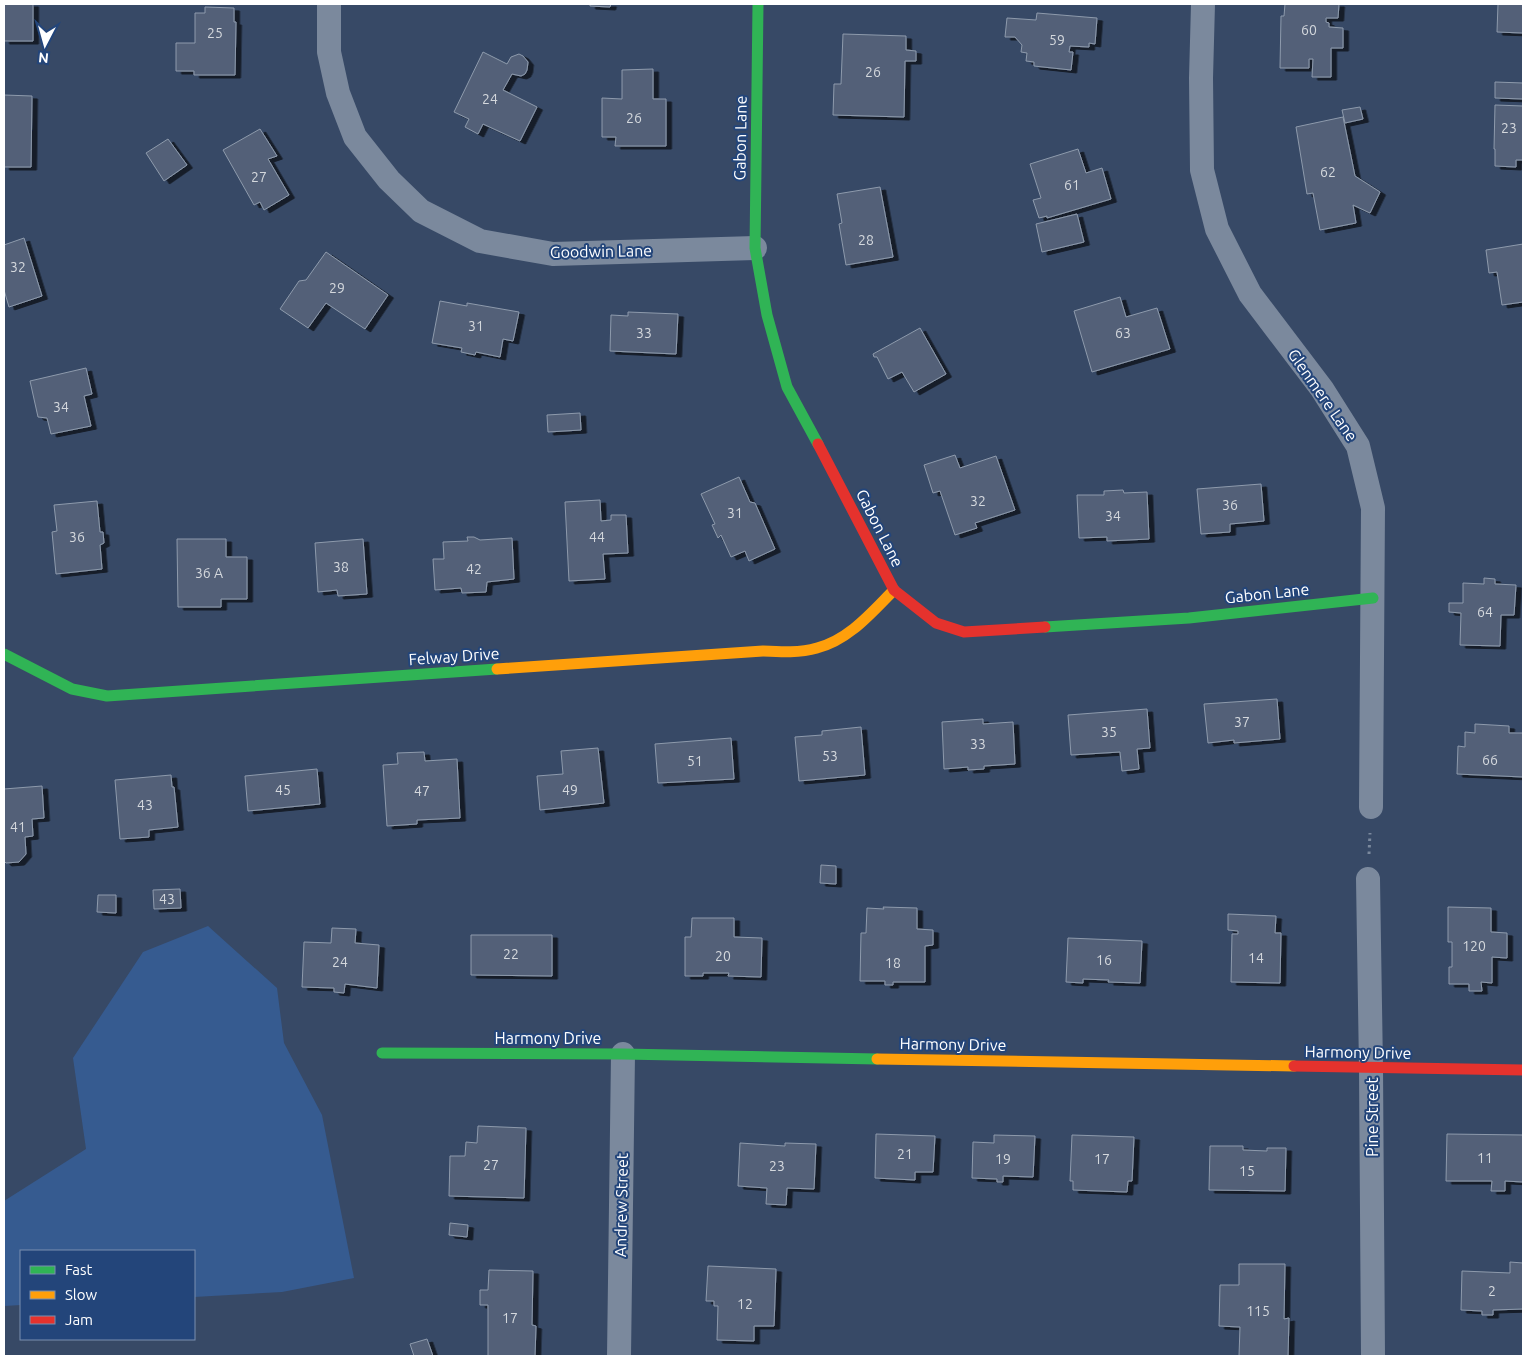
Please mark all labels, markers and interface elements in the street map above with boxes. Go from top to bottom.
north arrow [20,20,70,70]
house number: 60 [1301,22,1317,38]
house number: 25 [207,25,223,41]
house number: 59 [1049,32,1065,48]
text: N [38,49,50,66]
house number: 26 [865,64,881,80]
house number: 24 [482,91,498,107]
street label: Gabon Lane [730,95,750,181]
house number: 26 [626,110,642,126]
house number: 23 [1501,120,1517,136]
house number: 62 [1320,164,1336,180]
house number: 27 [251,169,267,185]
house number: 61 [1064,177,1080,193]
house number: 28 [858,232,874,248]
street label: Goodwin Lane [550,241,652,261]
house number: 32 [10,259,26,275]
house number: 29 [329,280,345,296]
house number: 31 [468,318,484,334]
house number: 33 [636,325,652,341]
house number: 63 [1115,325,1131,341]
street label: Glenmere Lane [1285,345,1361,445]
house number: 34 [53,399,69,415]
street label: Gabon Lane [853,486,907,570]
house number: 32 [970,493,986,509]
house number: 36 [1222,497,1238,513]
house number: 31 [727,505,743,521]
house number: 34 [1105,508,1121,524]
house number: 36 [69,529,85,545]
house number: 44 [589,529,605,545]
house number: 38 [333,559,349,575]
house number: 42 [466,561,482,577]
house number: 36 A [195,565,223,581]
street label: Gabon Lane [1224,580,1310,606]
house number: 64 [1477,604,1493,620]
street label: Felway Drive [408,644,500,668]
house number: 37 [1234,714,1250,730]
house number: 35 [1101,724,1117,740]
house number: 33 [970,736,986,752]
house number: 53 [822,748,838,764]
house number: 66 [1482,752,1498,768]
house number: 51 [687,753,703,769]
house number: 45 [275,782,291,798]
house number: 49 [562,782,578,798]
house number: 47 [414,783,430,799]
house number: 43 [137,797,153,813]
house number: 41 [10,819,26,835]
house number: 43 [159,891,175,907]
house number: 120 [1462,938,1486,954]
house number: 22 [503,946,519,962]
house number: 20 [715,948,731,964]
house number: 14 [1248,950,1264,966]
house number: 16 [1096,952,1112,968]
house number: 24 [332,954,348,970]
house number: 18 [885,955,901,971]
street label: Harmony Drive [495,1029,601,1047]
street label: Harmony Drive [899,1034,1007,1054]
street label: Harmony Drive [1304,1042,1412,1062]
street label: Pine Street [1363,1076,1381,1157]
house number: 21 [897,1146,913,1162]
house number: 11 [1477,1150,1493,1166]
house number: 19 [995,1151,1011,1167]
house number: 17 [1094,1151,1110,1167]
street label: Andrew Street [611,1152,631,1257]
house number: 27 [483,1157,499,1173]
house number: 23 [769,1158,785,1174]
house number: 15 [1239,1163,1255,1179]
legend [20,1250,195,1340]
text: Fast [65,1261,93,1278]
house number: 2 [1488,1283,1496,1299]
text: Slow [65,1286,98,1303]
house number: 12 [737,1296,753,1312]
house number: 115 [1246,1303,1270,1319]
house number: 17 [502,1310,518,1326]
text: Jam [65,1311,93,1328]

